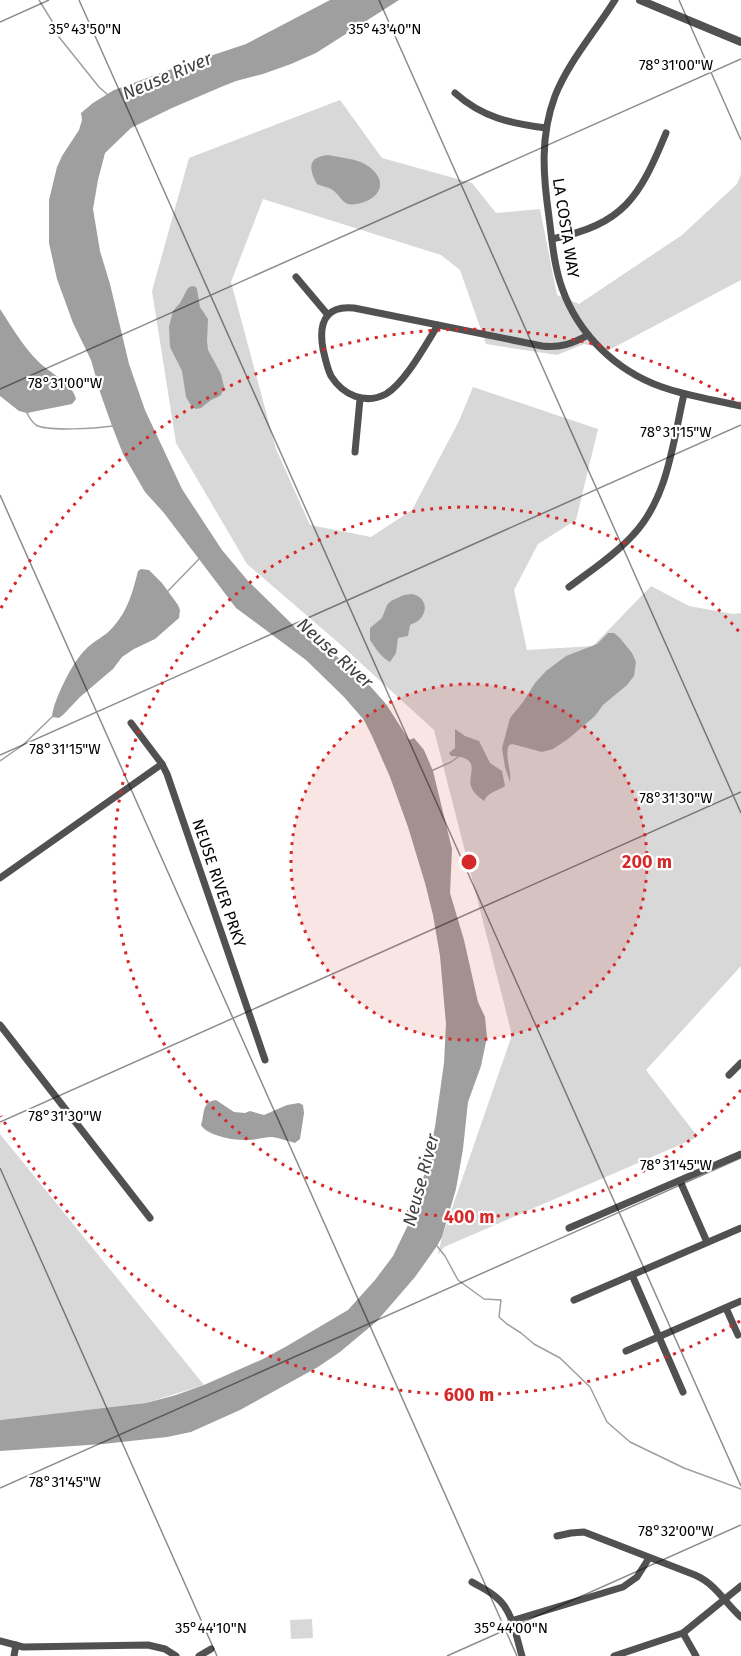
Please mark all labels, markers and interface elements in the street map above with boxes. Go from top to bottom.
text: 35°43'50"N [48,20,122,38]
text: 35°43'40"N [348,20,422,38]
water label: Neuse River [119,47,216,105]
text: 78°31'00"W [639,56,714,74]
street label: LA COSTA WAY [549,177,583,279]
text: 78°31'00"W [28,374,103,392]
text: 78°31'15"W [640,423,712,441]
water label: Neuse River [292,613,378,694]
text: 78°31'15"W [29,740,101,758]
text: 78°31'30"W [639,789,713,807]
street label: NEUSE RIVER PRKY [188,816,250,950]
text: 200 m [622,851,672,873]
centre of rings [459,852,479,872]
text: 78°31'30"W [28,1107,102,1125]
water label: Neuse River [398,1130,444,1229]
text: 78°31'45"W [640,1156,713,1174]
text: 400 m [444,1206,494,1228]
text: 600 m [444,1384,494,1406]
text: 78°31'45"W [29,1473,102,1491]
text: 78°32'00"W [638,1522,714,1540]
text: 35°44'10"N [175,1619,247,1637]
text: 35°44'00"N [474,1619,548,1637]

